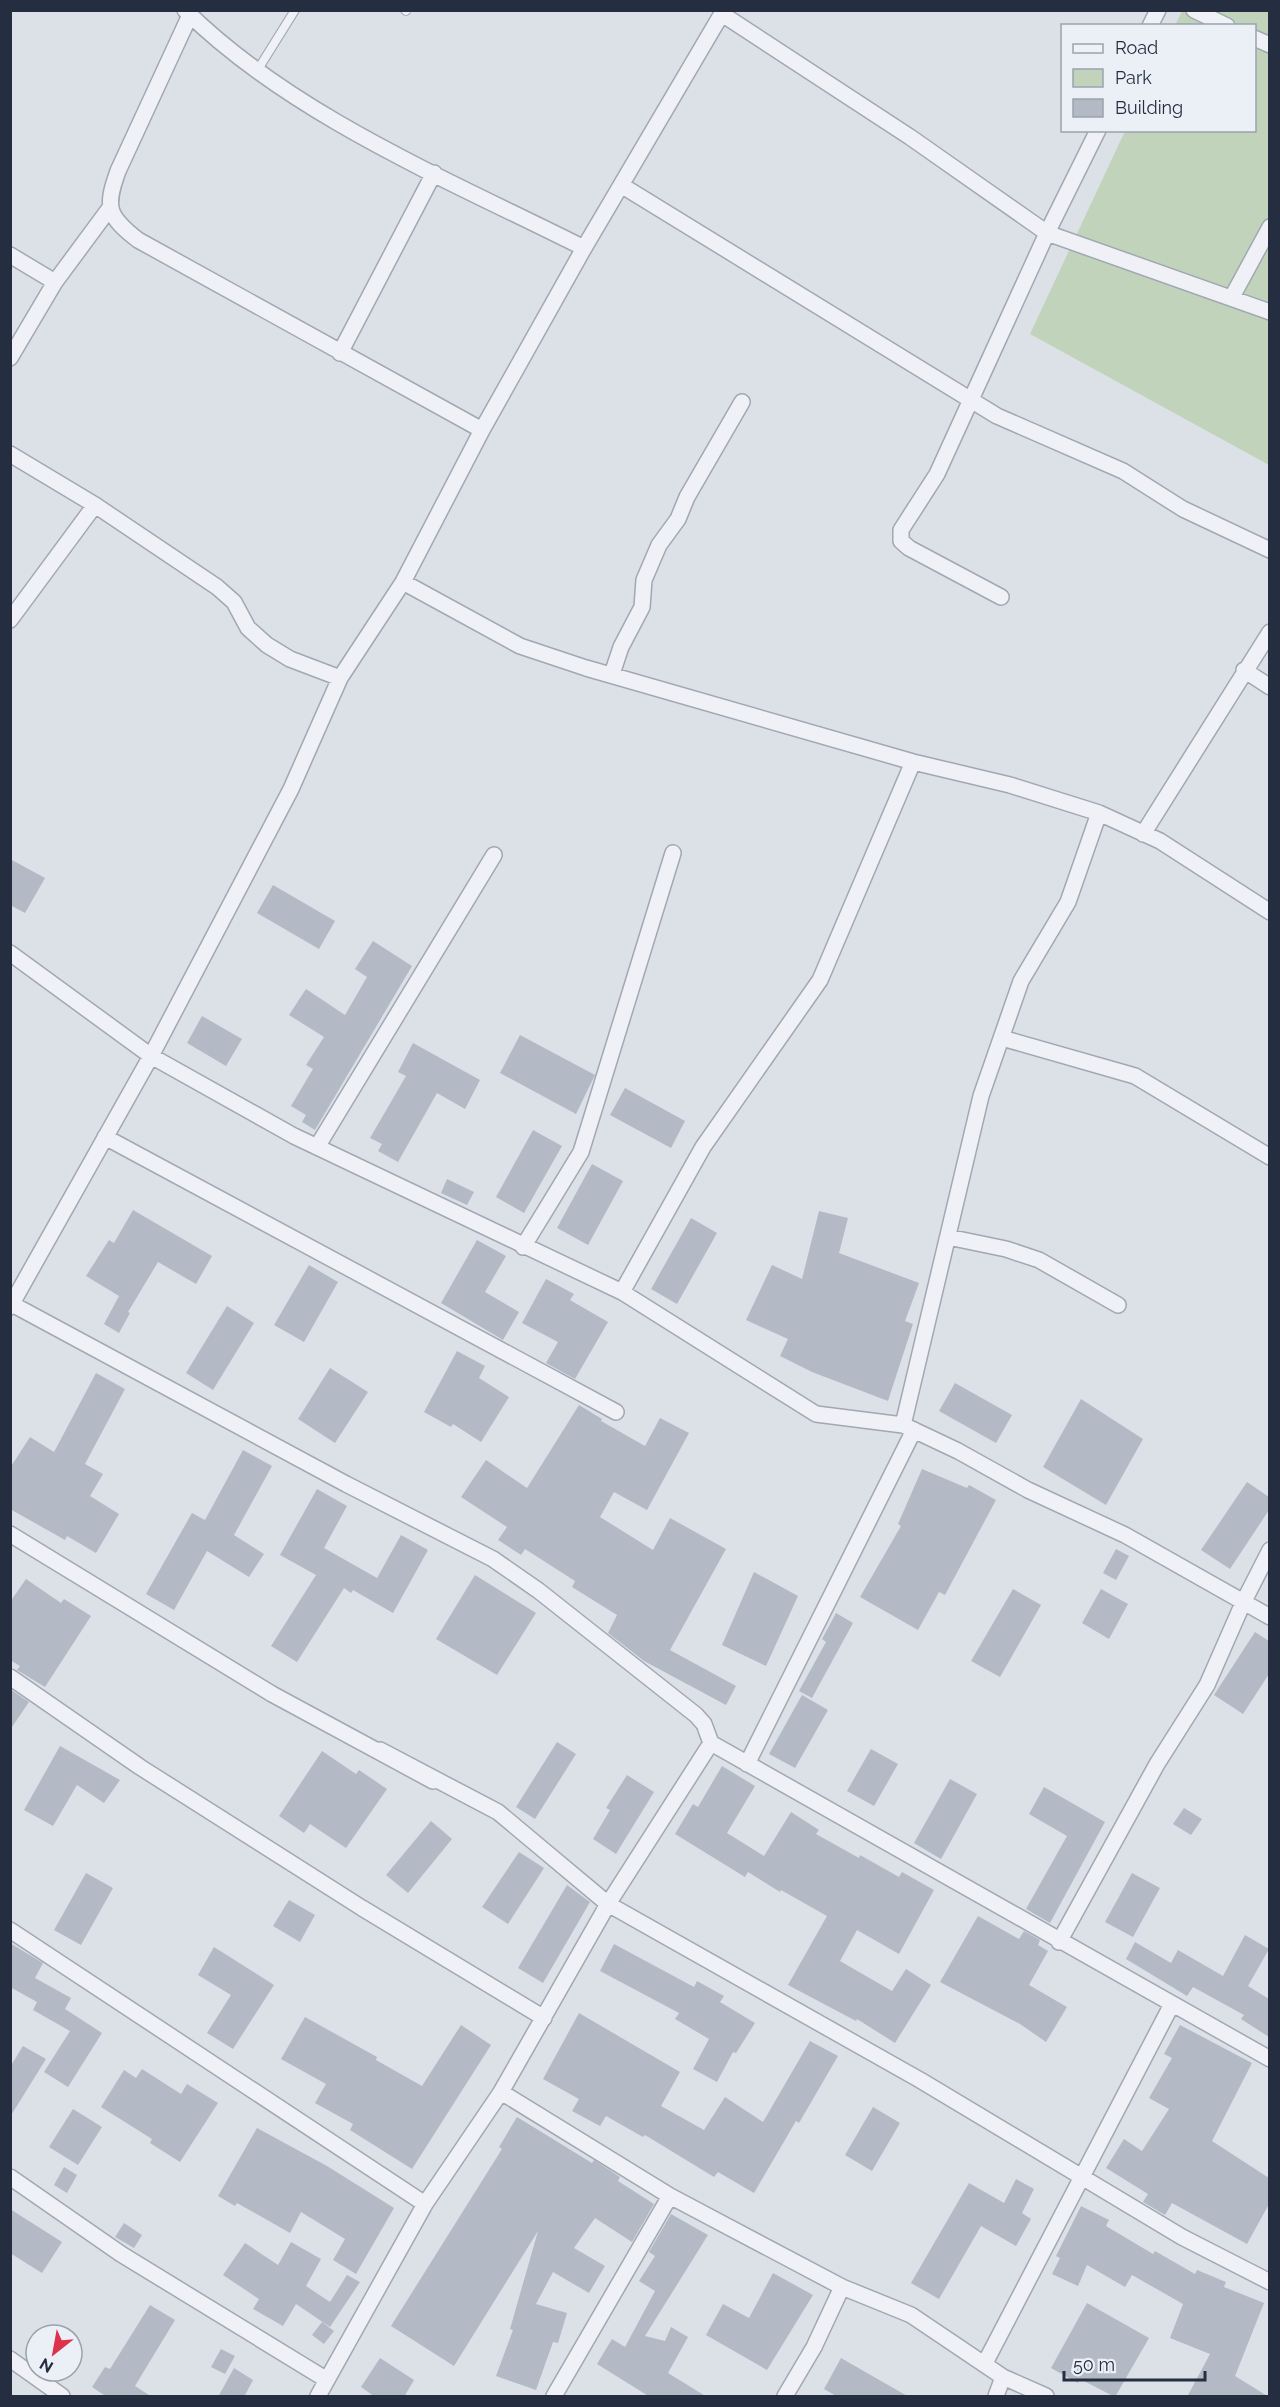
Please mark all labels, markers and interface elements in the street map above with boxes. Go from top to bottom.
legend [1061,24,1256,132]
text: Road [1115,37,1158,58]
text: Park [1115,67,1152,88]
text: Building [1115,97,1183,118]
north arrow [24,2323,84,2383]
scale bar [1064,2344,1205,2382]
text: N [36,2354,57,2377]
text: 50 m [1073,2354,1115,2375]

